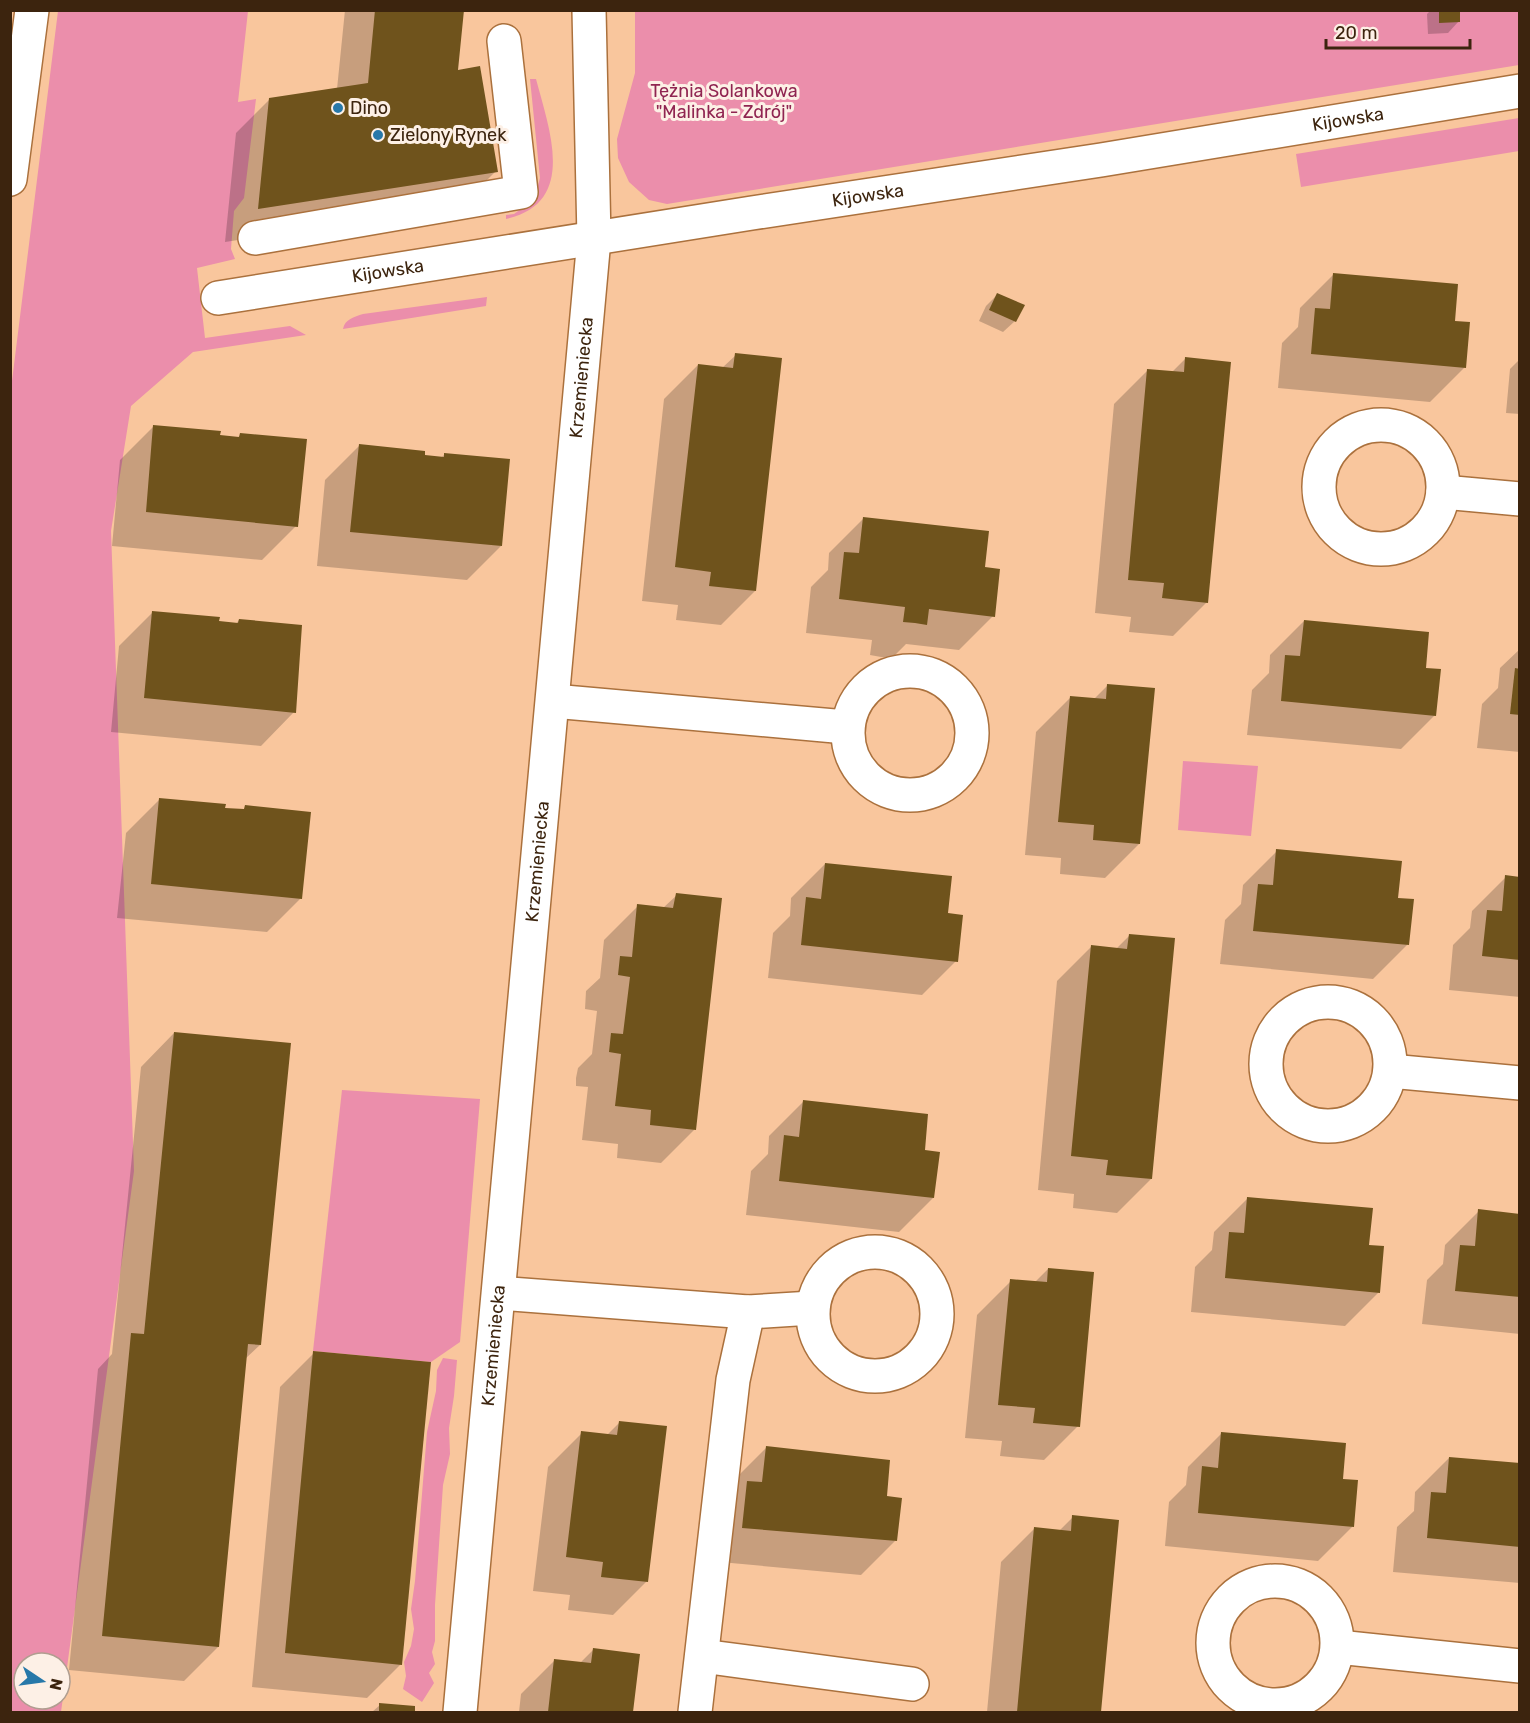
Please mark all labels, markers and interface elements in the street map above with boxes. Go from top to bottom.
scale bar [1326,12,1470,50]
text: 20 m [1335,22,1377,44]
park label: Tężnia Solankowa "Malinka - Zdrój" [650,80,798,123]
place label: Dino [350,97,388,119]
marker: Dino [331,101,345,115]
street label: Kijowska [1310,103,1385,136]
place label: Zielony Rynek [390,124,507,146]
marker: Zielony Rynek [371,128,385,142]
street label: Kijowska [831,179,905,212]
street label: Kijowska [350,254,425,288]
street label: Krzemieniecka [565,316,598,439]
street label: Krzemieniecka [521,800,554,923]
street label: Krzemieniecka [477,1284,510,1407]
north arrow [12,1651,72,1711]
text: N [46,1677,67,1692]

